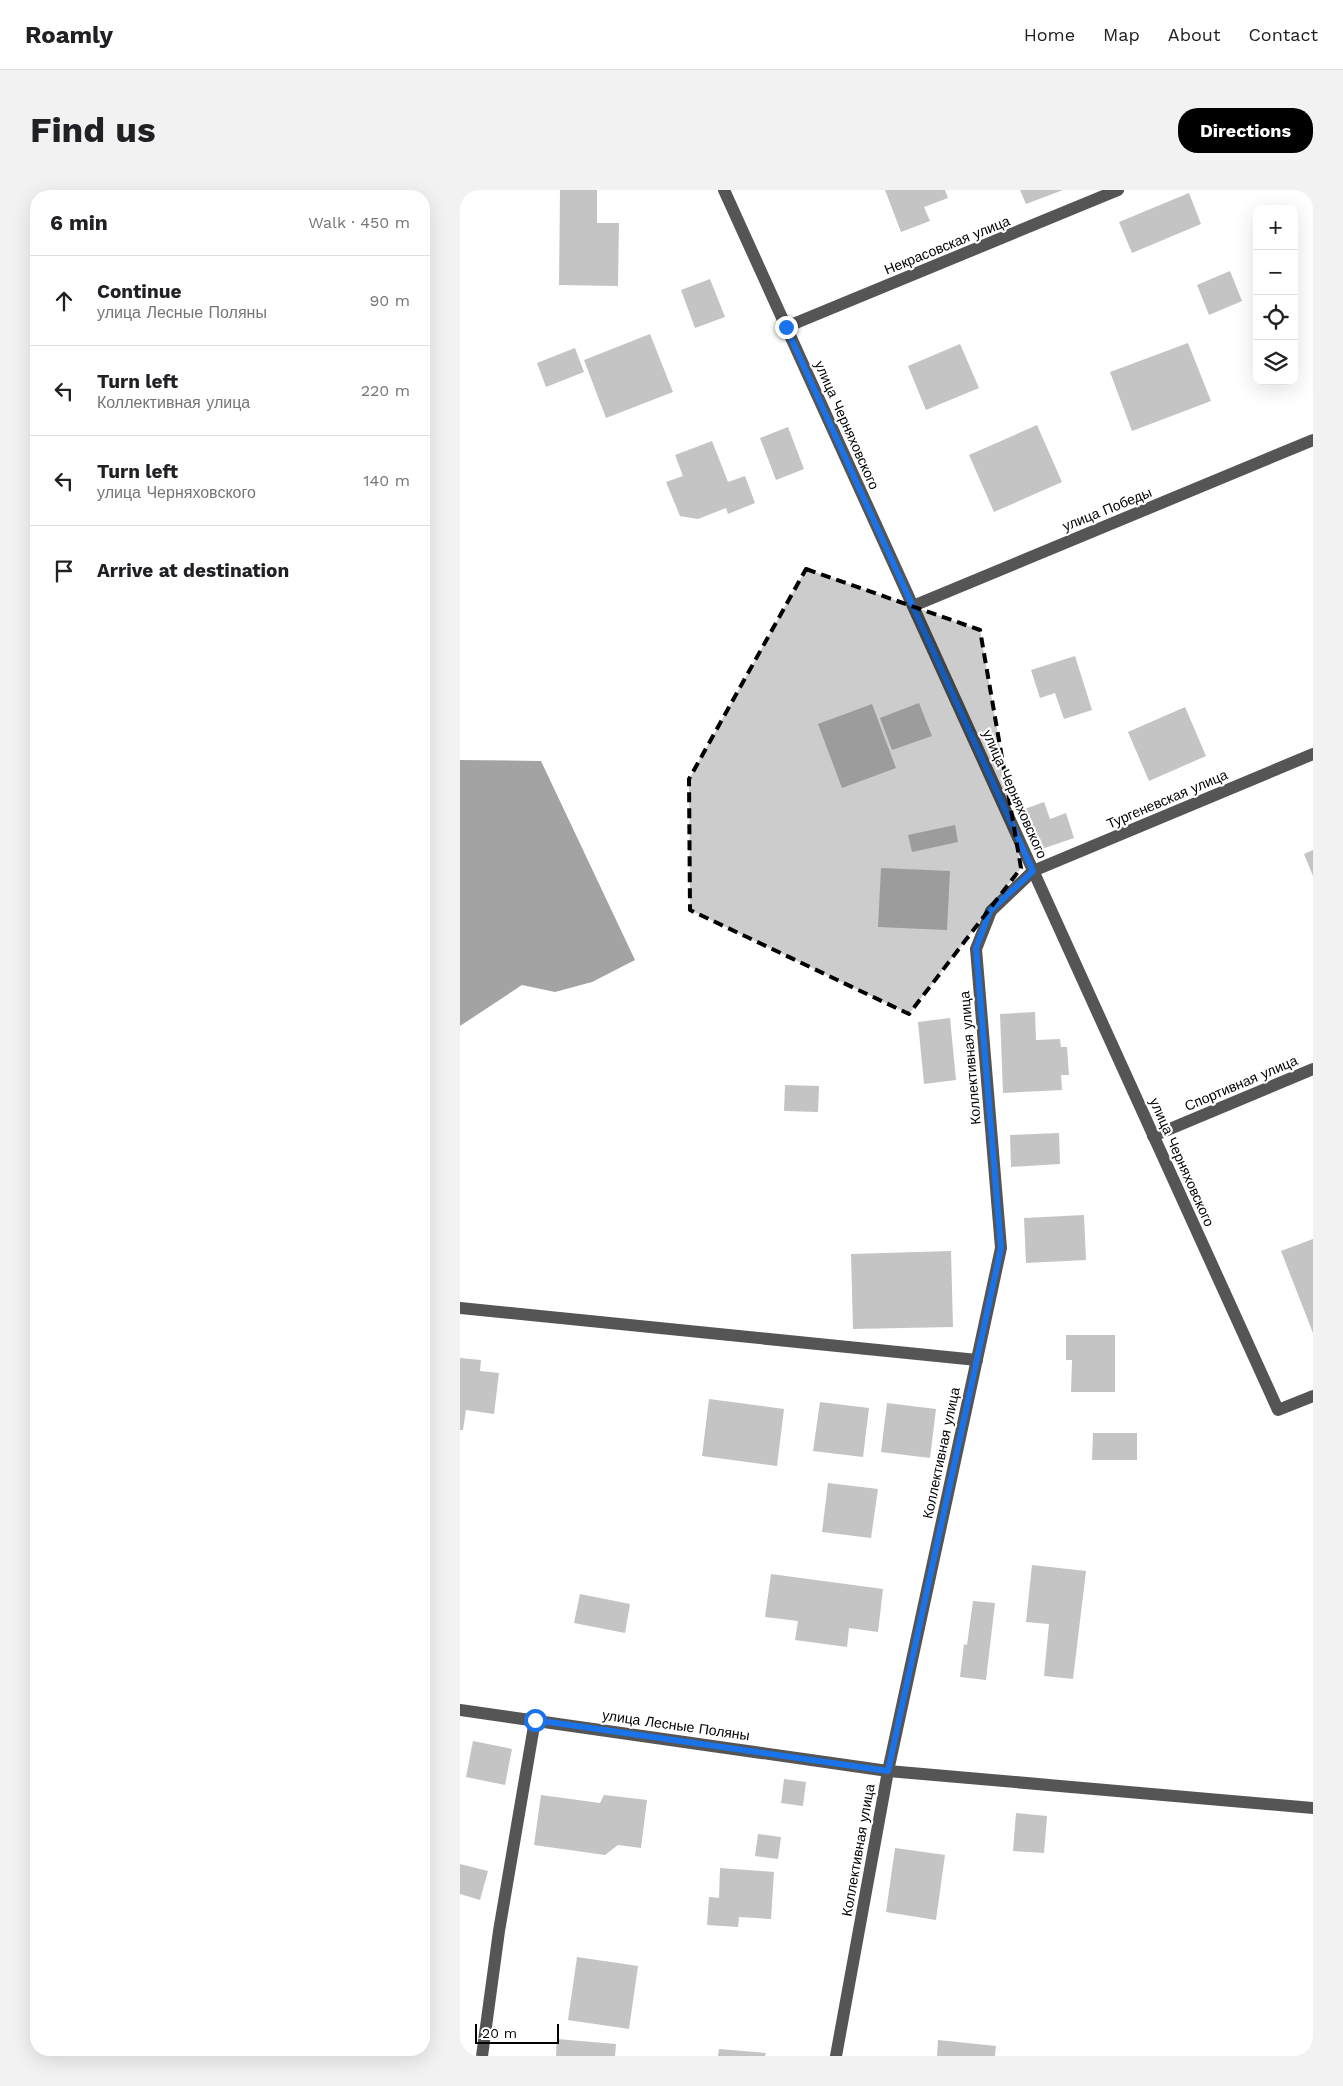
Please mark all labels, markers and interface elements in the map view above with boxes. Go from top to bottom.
text: Roamly [25,21,113,49]
text: Home [1024,24,1075,45]
text: Map [1103,24,1140,45]
text: About [1168,24,1220,45]
text: Contact [1248,24,1318,45]
button: Directions [1178,108,1313,153]
text: Find us [30,109,156,151]
map controls [1253,205,1298,385]
button: + [1253,205,1298,250]
text: 6 min [50,210,108,235]
street label: Некрасовская улица [882,212,1012,277]
text: Walk · 450 m [308,213,410,232]
button: − [1253,250,1298,295]
text: Continue [97,280,181,303]
icon: ahead [50,287,78,315]
text: 90 m [369,291,410,310]
button: locate [1253,295,1298,340]
text: улица Лесные Поляны [97,303,267,322]
route end [775,316,798,339]
button: layers [1253,340,1298,385]
street label: улица Черняховского [811,358,883,492]
text: Turn left [97,370,178,393]
icon: left [50,377,78,405]
text: 220 m [361,381,410,400]
text: Коллективная улица [97,393,250,412]
text: Turn left [97,460,178,483]
icon: left [50,467,78,495]
text: 140 m [363,471,410,490]
text: улица Черняховского [97,483,256,502]
street label: улица Победы [1060,484,1154,534]
icon: arrive [50,557,78,585]
text: Arrive at destination [97,559,289,582]
street label: улица Черняховского [979,727,1051,861]
street label: Тургеневская улица [1104,766,1230,832]
street label: Коллективная улица [956,990,984,1125]
street label: Спортивная улица [1182,1052,1300,1114]
street label: улица Черняховского [1146,1095,1218,1229]
street label: Коллективная улица [919,1386,963,1520]
street label: улица Лесные Поляны [601,1707,751,1743]
route start [524,1709,547,1732]
street label: Коллективная улица [838,1782,878,1917]
scale bar [475,2021,559,2044]
text: 20 m [482,2025,517,2041]

